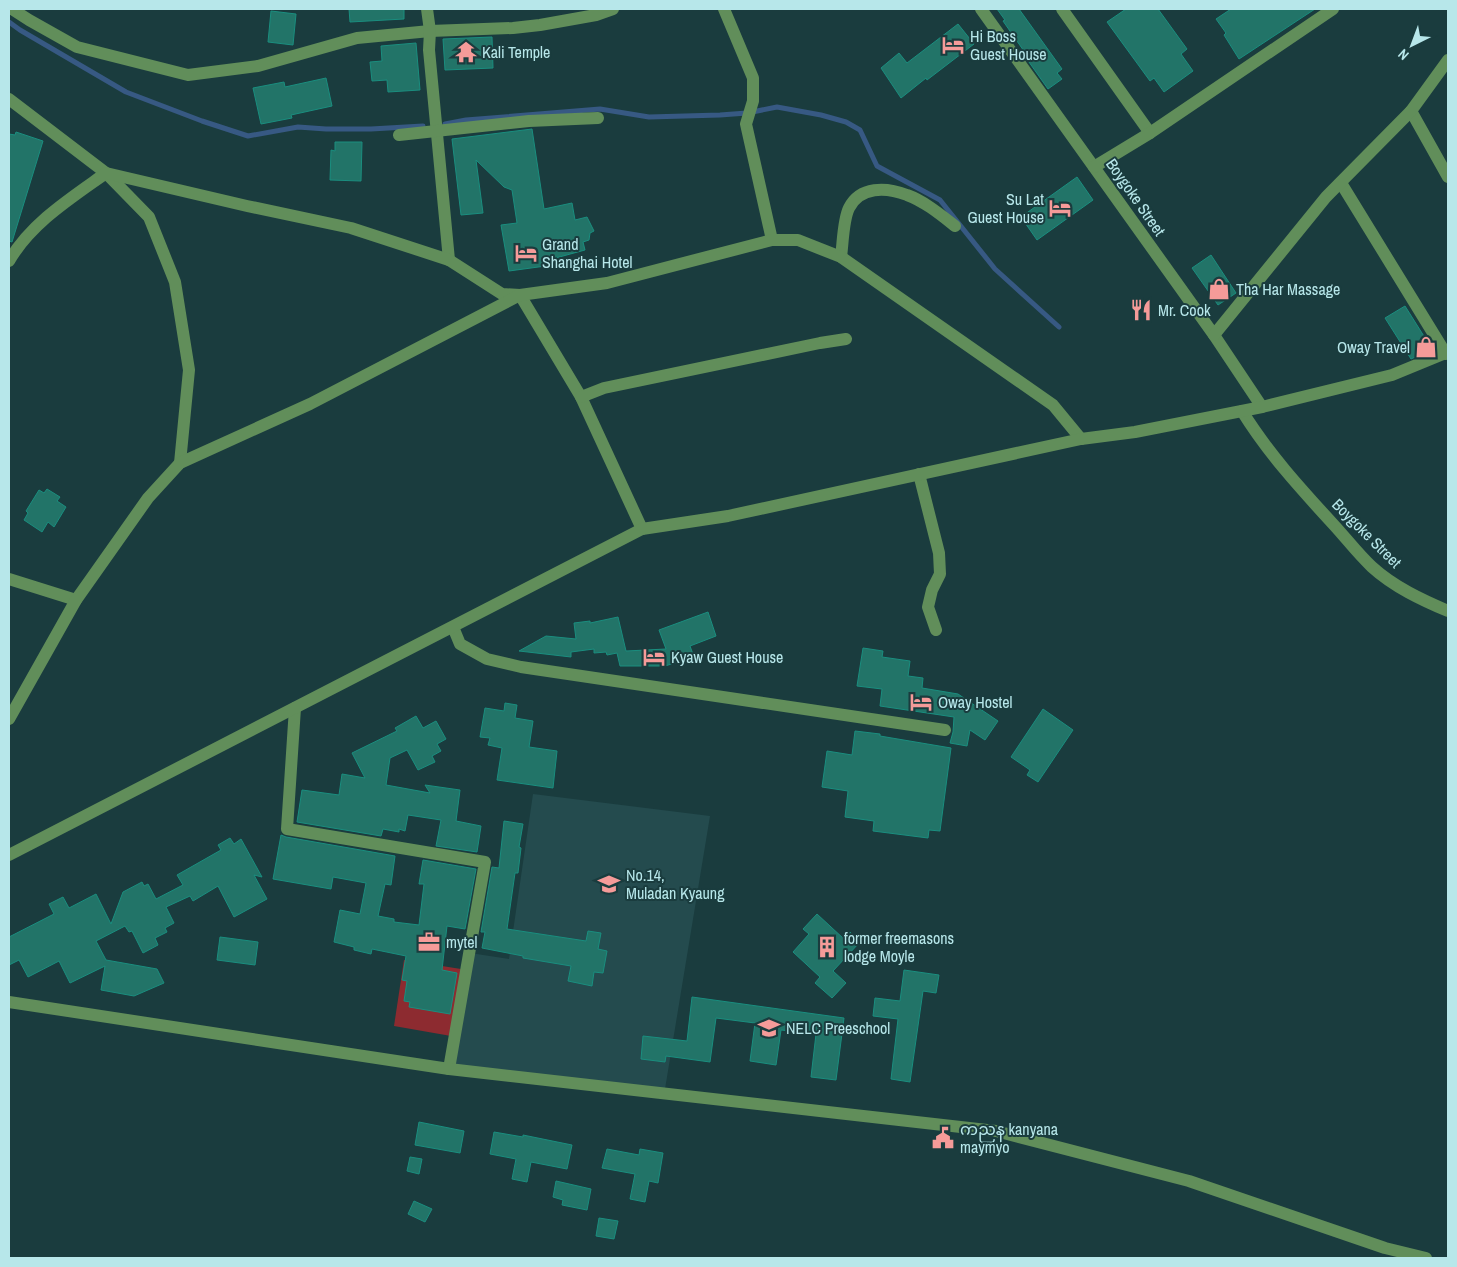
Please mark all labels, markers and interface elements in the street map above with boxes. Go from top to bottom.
north arrow [1387,20,1437,70]
place label: Hi Boss Guest House [970,25,1047,65]
hotel icon: Hi Boss Guest House [940,32,966,58]
temple icon: Kali Temple [453,39,479,65]
place label: Kali Temple [482,41,550,63]
text: N [1394,45,1412,64]
street label: Boygoke Street [1101,154,1171,240]
place label: Su Lat Guest House [967,188,1044,228]
hotel icon: Su Lat Guest House [1047,195,1073,221]
place label: Grand Shanghai Hotel [542,233,633,273]
hotel icon: Grand Shanghai Hotel [513,240,539,266]
shop icon: Tha Har Massage [1206,276,1232,302]
place label: Tha Har Massage [1236,278,1340,300]
restaurant icon: Mr. Cook [1128,297,1154,323]
place label: Mr. Cook [1158,299,1211,321]
shop icon: Oway Travel [1413,334,1439,360]
place label: Oway Travel [1337,336,1410,358]
street label: Boygoke Street [1328,494,1407,573]
hotel icon: Kyaw Guest House [641,644,667,670]
place label: Kyaw Guest House [671,646,783,668]
hotel icon: Oway Hostel [908,689,934,715]
place label: Oway Hostel [938,691,1012,713]
place label: No.14, Muladan Kyaung [626,864,725,904]
school or university icon: No.14, Muladan Kyaung [596,871,622,897]
place label: former freemasons lodge Moyle [844,927,954,967]
office icon: mytel [416,929,442,955]
place label: mytel [446,931,477,953]
building icon: former freemasons lodge Moyle [814,934,840,960]
school or university icon: NELC Preeschool [756,1015,782,1041]
place label: NELC Preeschool [786,1017,890,1039]
place label: ကညန kanyana maymyo [960,1118,1059,1158]
public building icon: ကညန kanyana maymyo [930,1125,956,1151]

